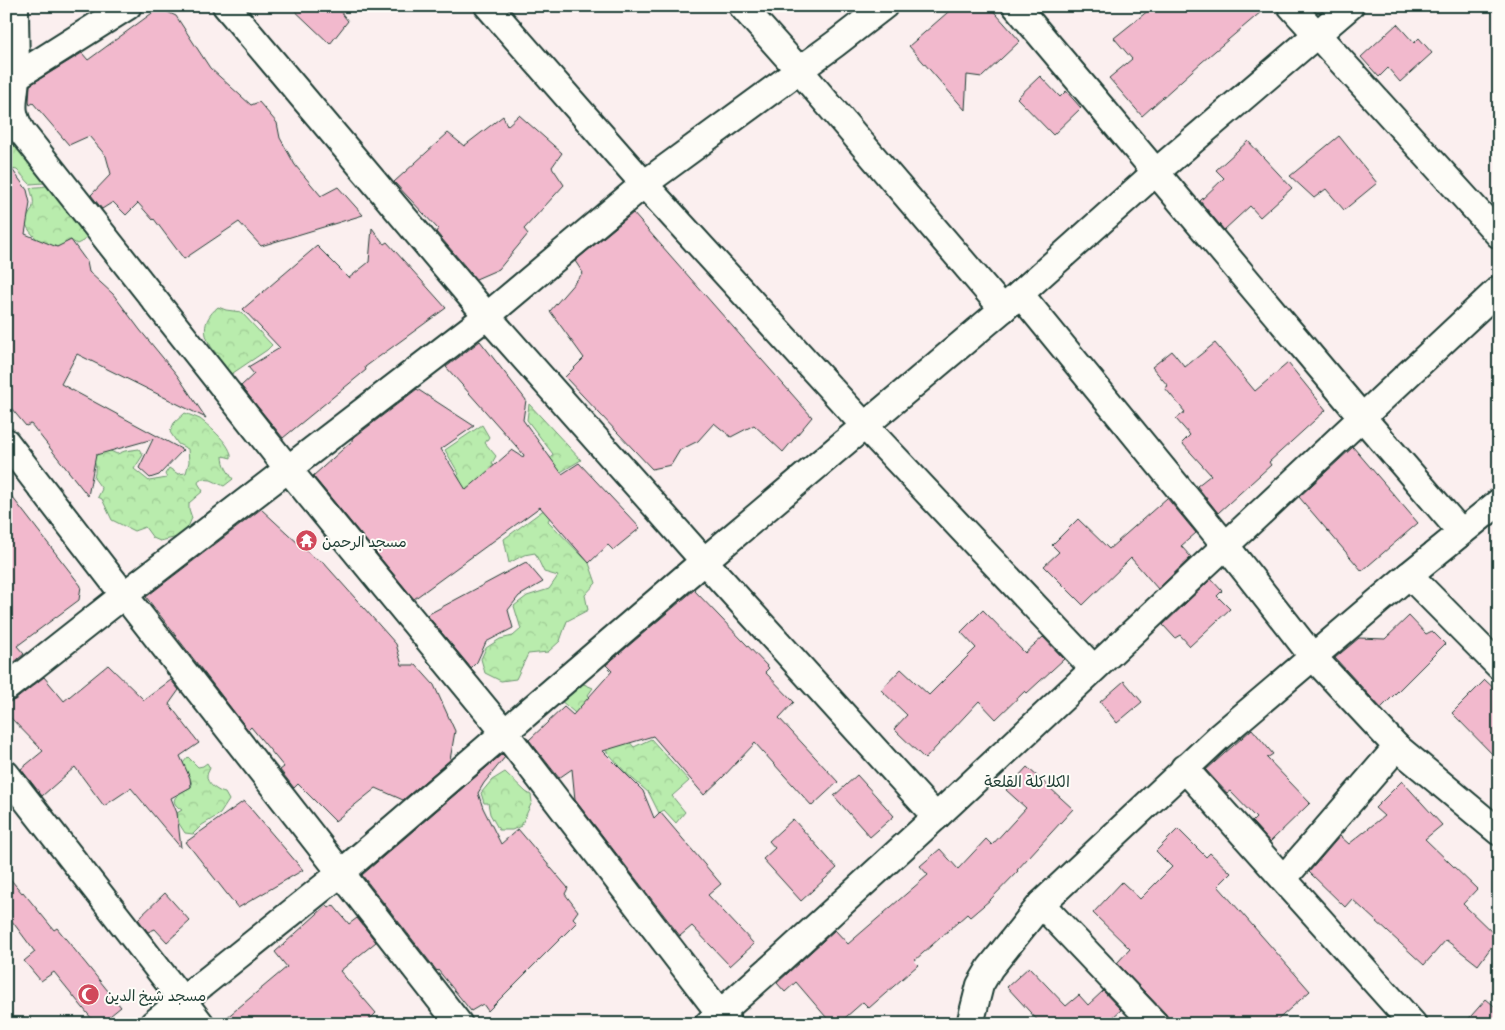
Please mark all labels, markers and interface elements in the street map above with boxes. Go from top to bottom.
temple icon: مسجد الرحمن [294,529,318,553]
place label: مسجد الرحمن [322,531,407,552]
district label: الكلاكلة القلعة [984,770,1070,792]
mosque icon: مسجد شيخ الدين [77,983,101,1007]
place label: مسجد شيخ الدين [105,985,206,1006]

